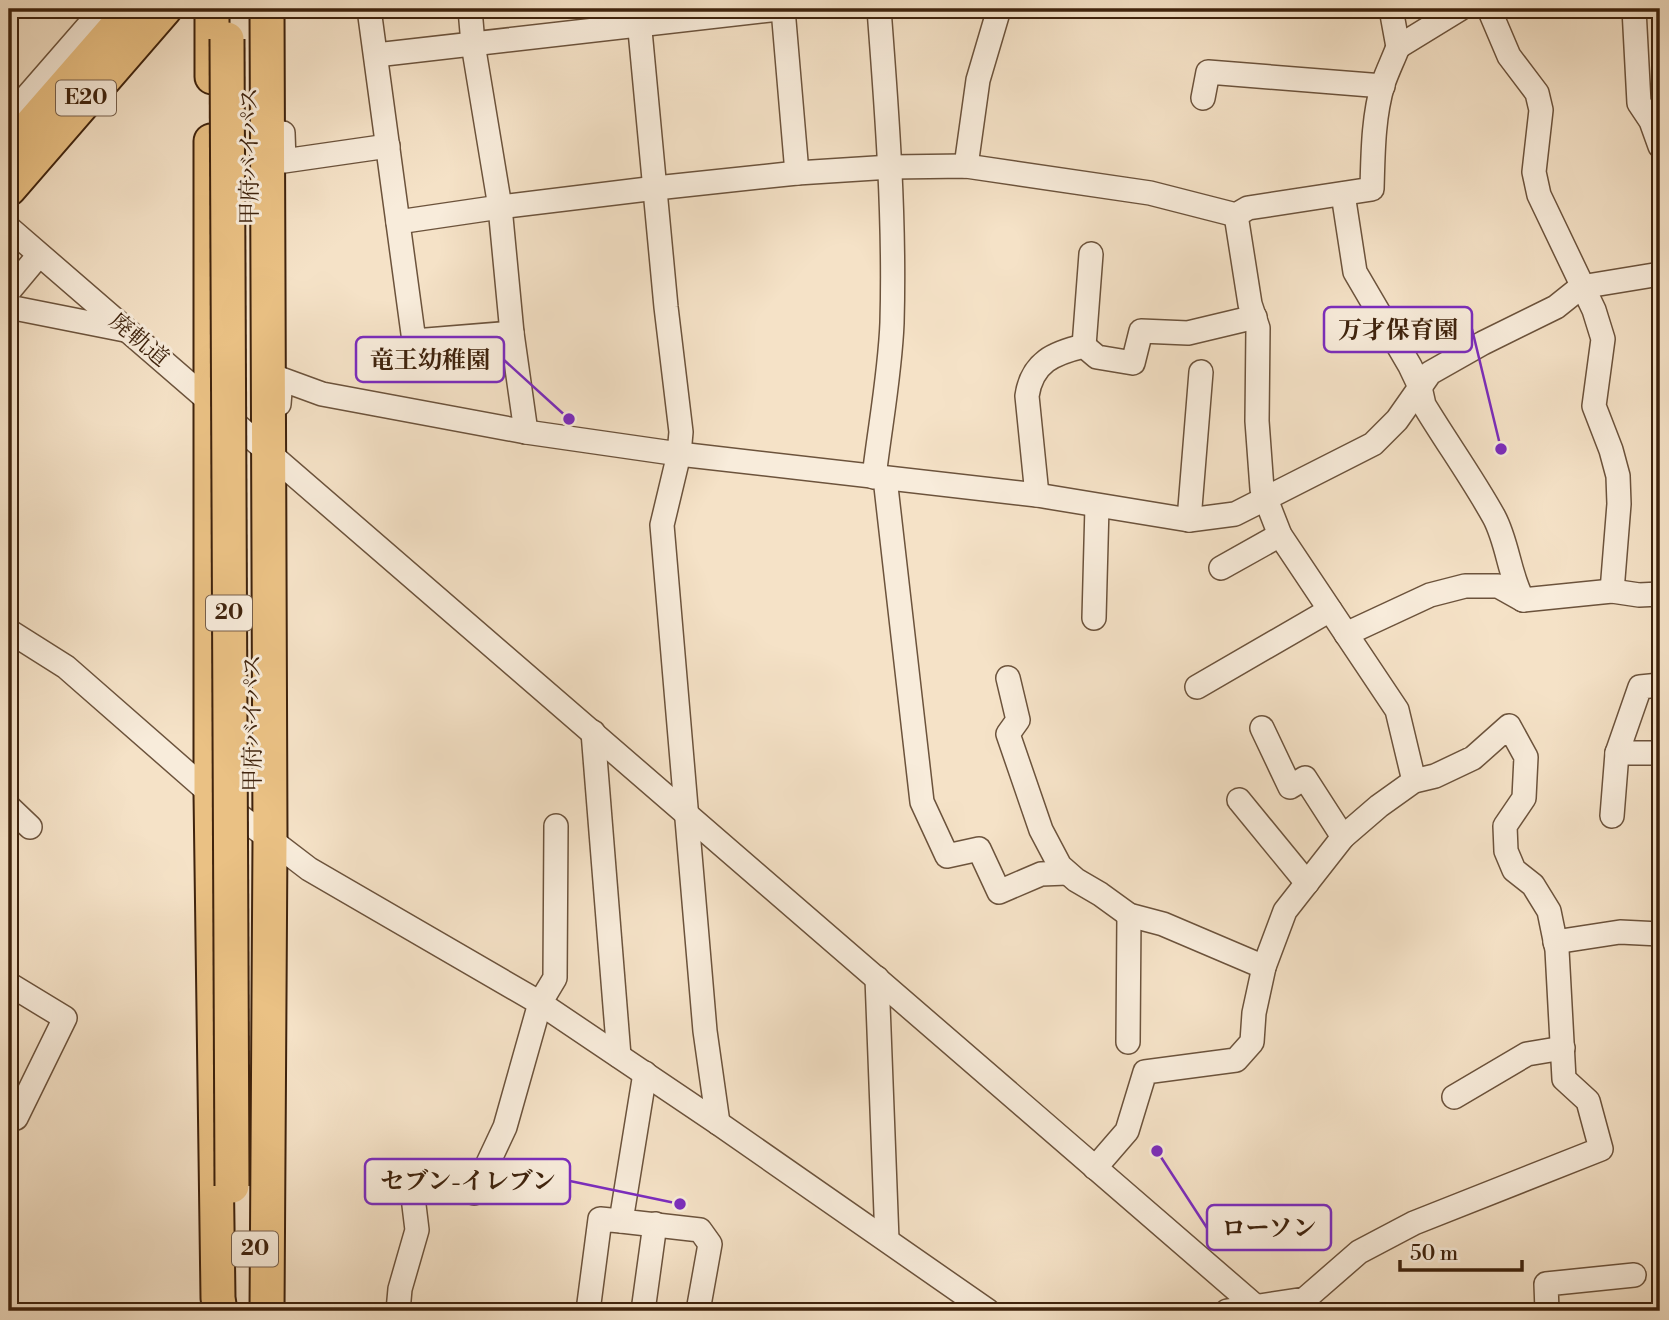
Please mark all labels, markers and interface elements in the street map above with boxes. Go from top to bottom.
road number: E20 [56,80,116,116]
street label: 甲府バイパス [236,87,264,225]
street label: 廃軌道 [104,307,174,373]
callout: 万才保育園 [1324,307,1472,352]
text: 万才保育園 [1338,316,1458,346]
callout: 竜王幼稚園 [356,337,504,382]
text: 竜王幼稚園 [370,346,490,376]
road number: 20 [206,596,252,630]
street label: 甲府バイパス [239,654,267,792]
callout: セブン-イレブン [365,1159,570,1204]
text: セブン-イレブン [380,1167,556,1197]
callout: ローソン [1207,1205,1331,1250]
text: ローソン [1221,1214,1317,1244]
scale bar [1400,1229,1522,1273]
road number: 20 [232,1232,278,1266]
text: 50 m [1410,1241,1458,1267]

